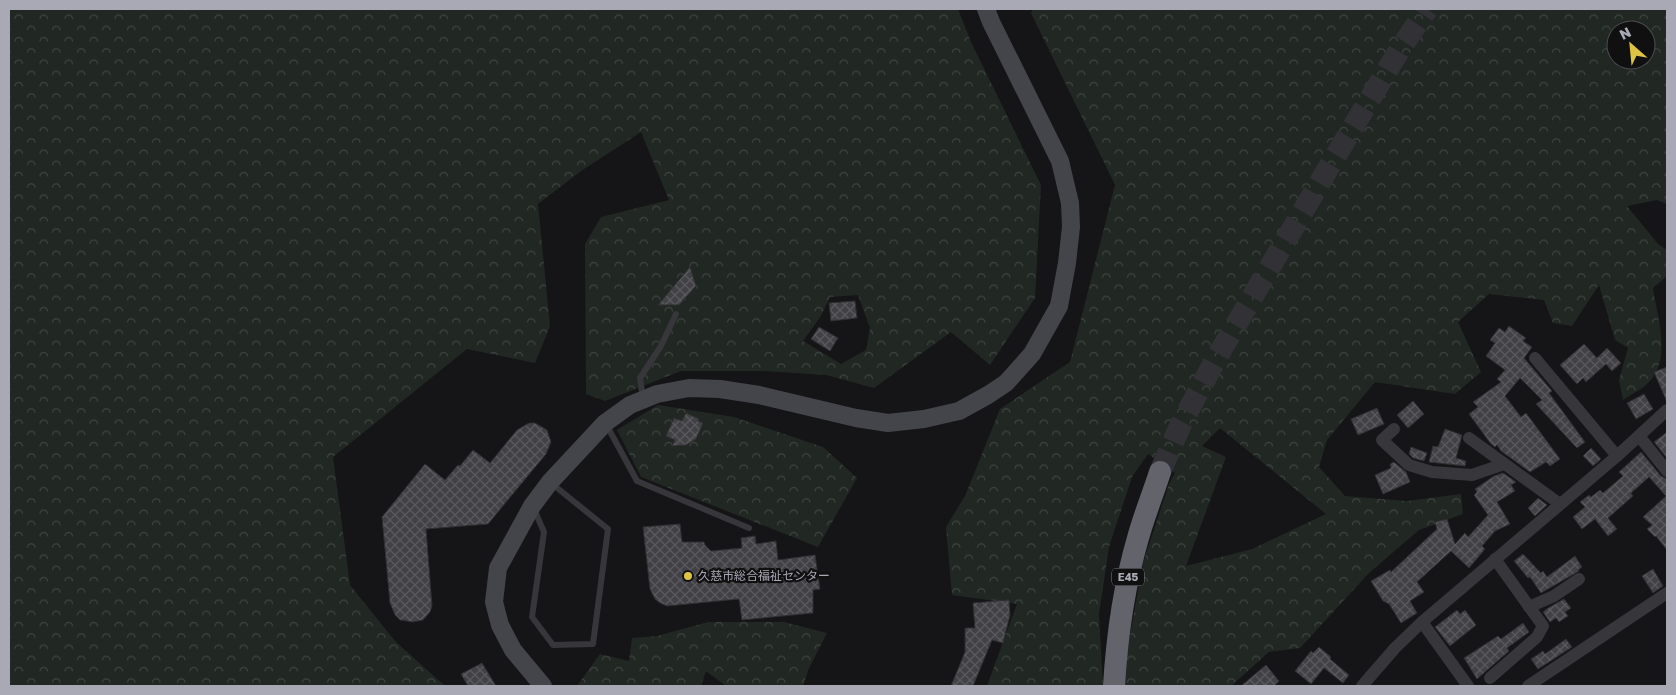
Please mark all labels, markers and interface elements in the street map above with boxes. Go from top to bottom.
north arrow [1606,20,1656,70]
text: N [1616,23,1633,43]
place label: 久慈市総合福祉センター [698,568,830,583]
road number: E45 [1112,568,1144,586]
marker: 久慈市総合福祉センター [682,570,694,582]

